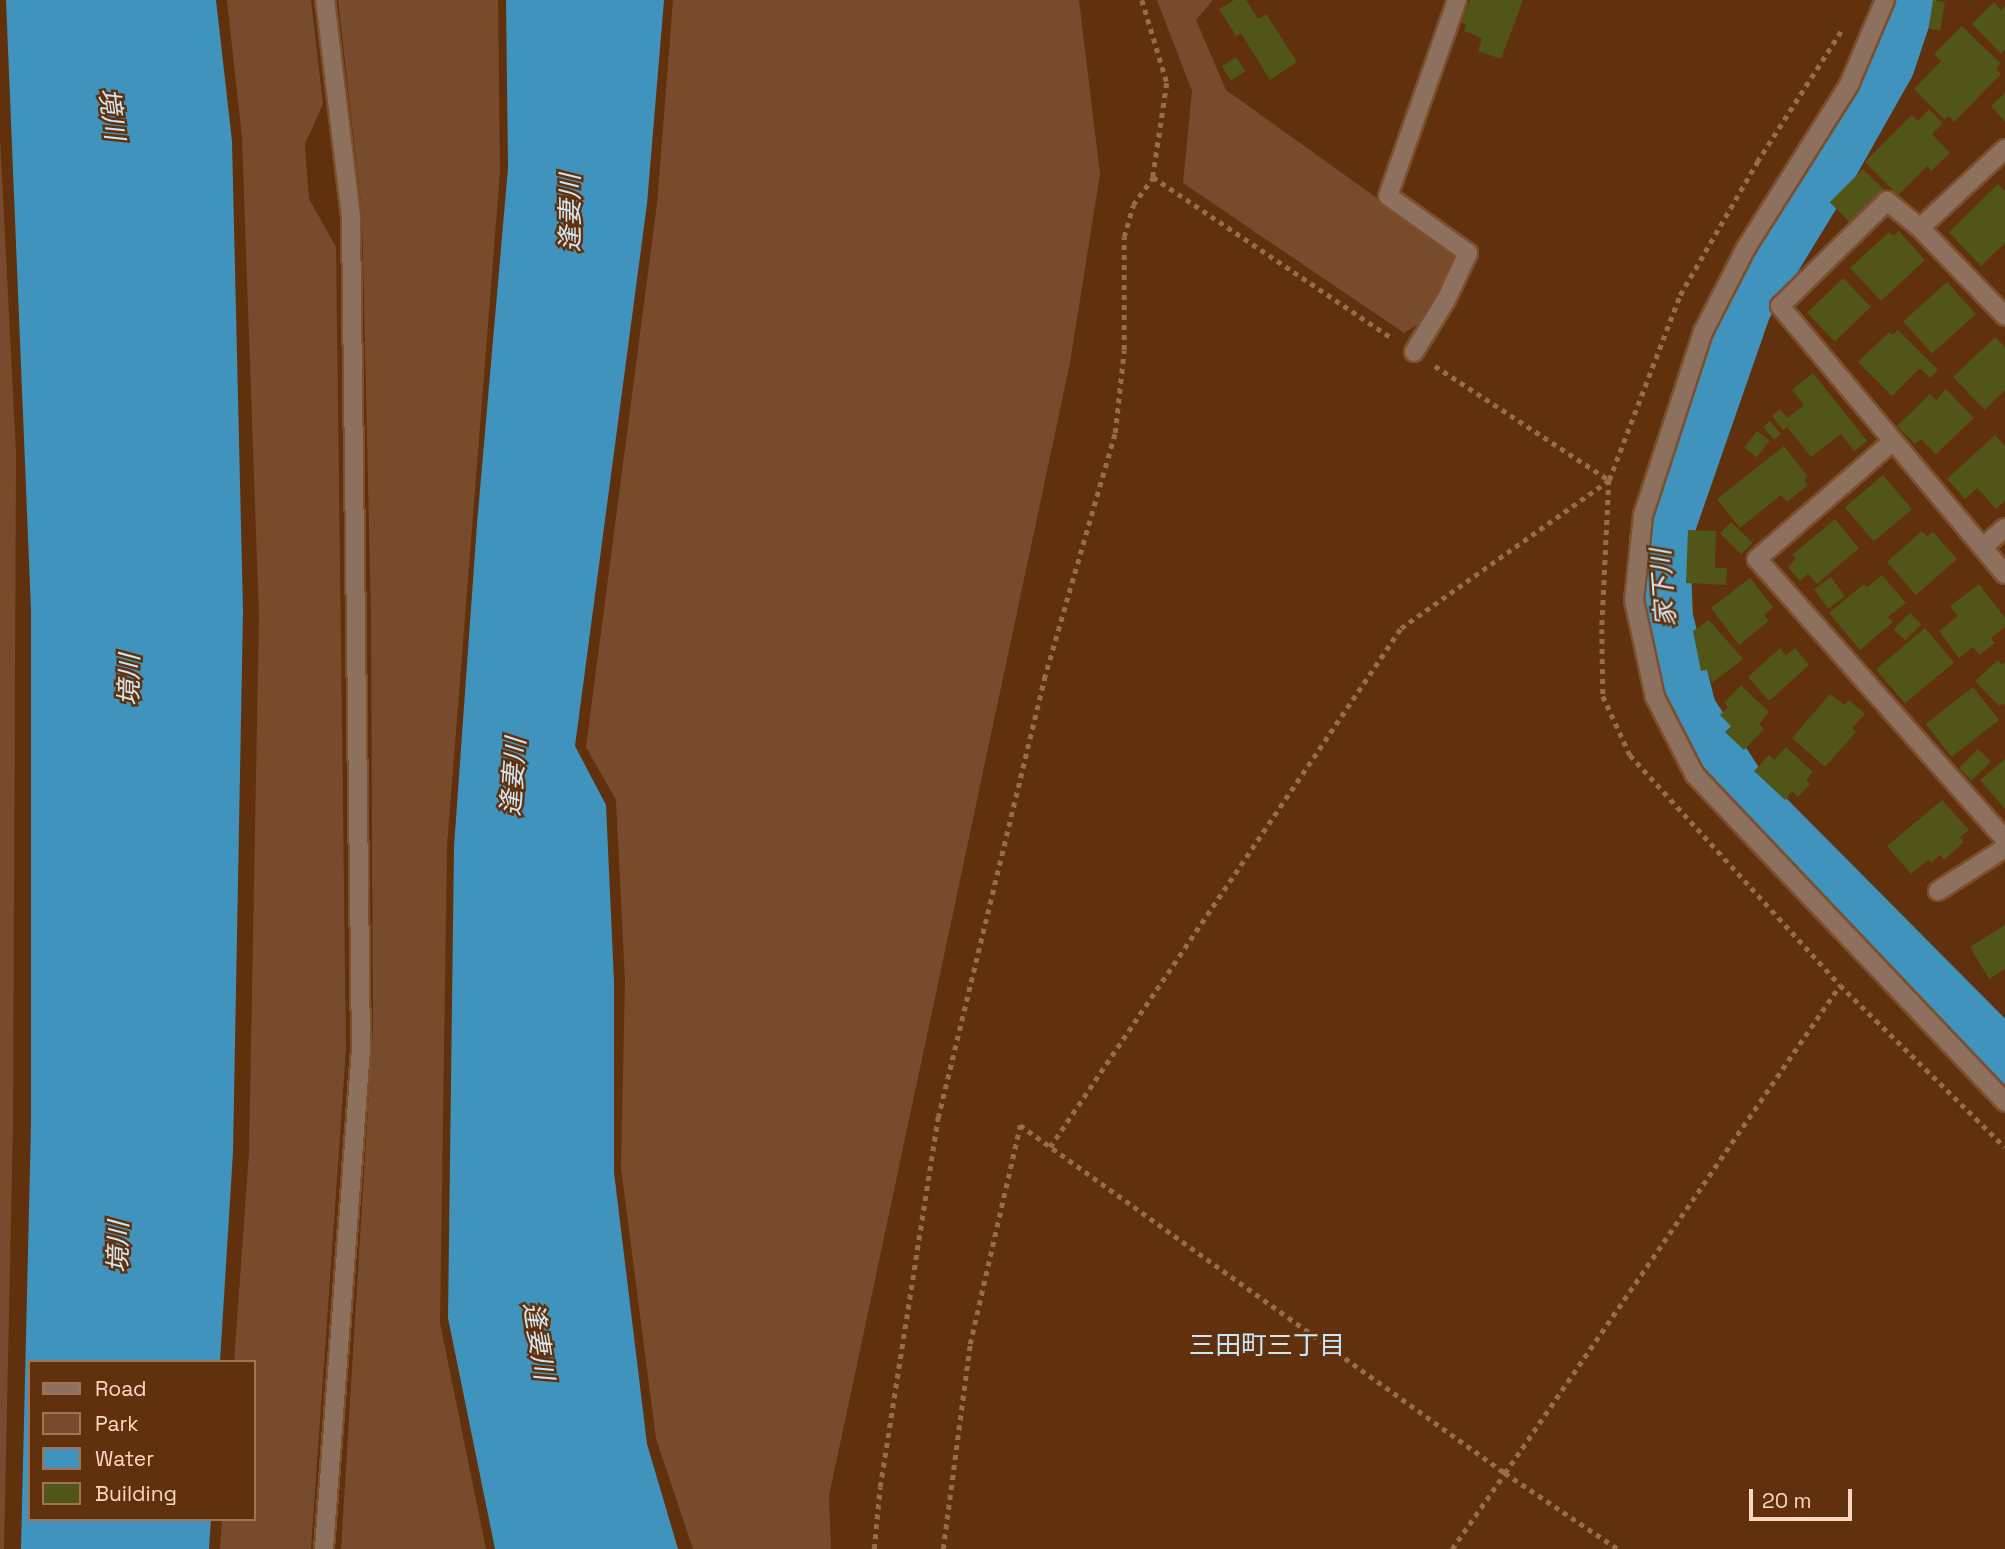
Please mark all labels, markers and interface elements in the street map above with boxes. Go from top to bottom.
water label: 境川 [92,86,130,142]
water label: 逢妻川 [555,174,587,252]
water label: 家下川 [1646,548,1682,628]
water label: 境川 [114,654,146,706]
water label: 逢妻川 [496,737,532,817]
water label: 境川 [103,1221,135,1273]
water label: 逢妻川 [516,1300,560,1382]
district label: 三田町三丁目 [1189,1330,1345,1362]
legend [28,1360,256,1521]
text: Road [95,1375,147,1402]
text: Park [95,1410,139,1437]
text: Water [95,1445,154,1472]
scale bar [1753,1476,1856,1520]
text: Building [95,1480,177,1507]
text: 20 m [1762,1487,1812,1514]

